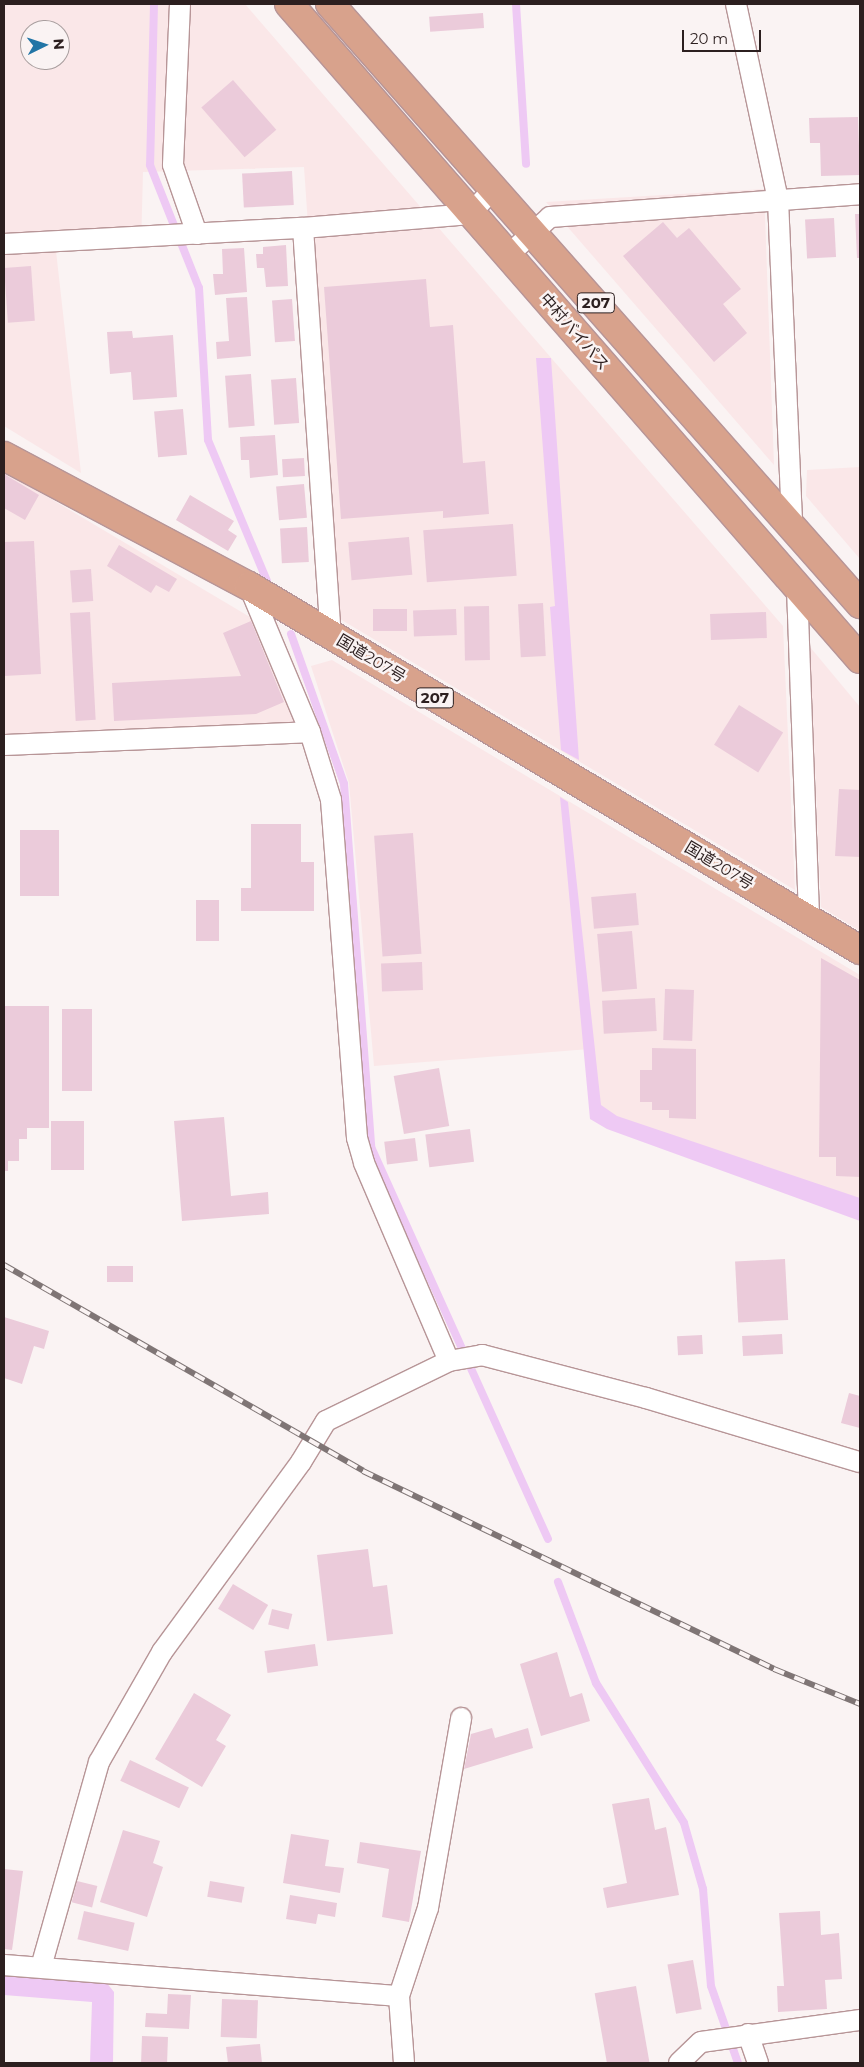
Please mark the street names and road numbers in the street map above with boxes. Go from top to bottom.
street label: 中村バイパス [535,289,613,375]
road number: 207 [576,290,616,316]
street label: 国道207号 [333,631,409,687]
road number: 207 [415,686,455,710]
street label: 国道207号 [681,838,757,894]

